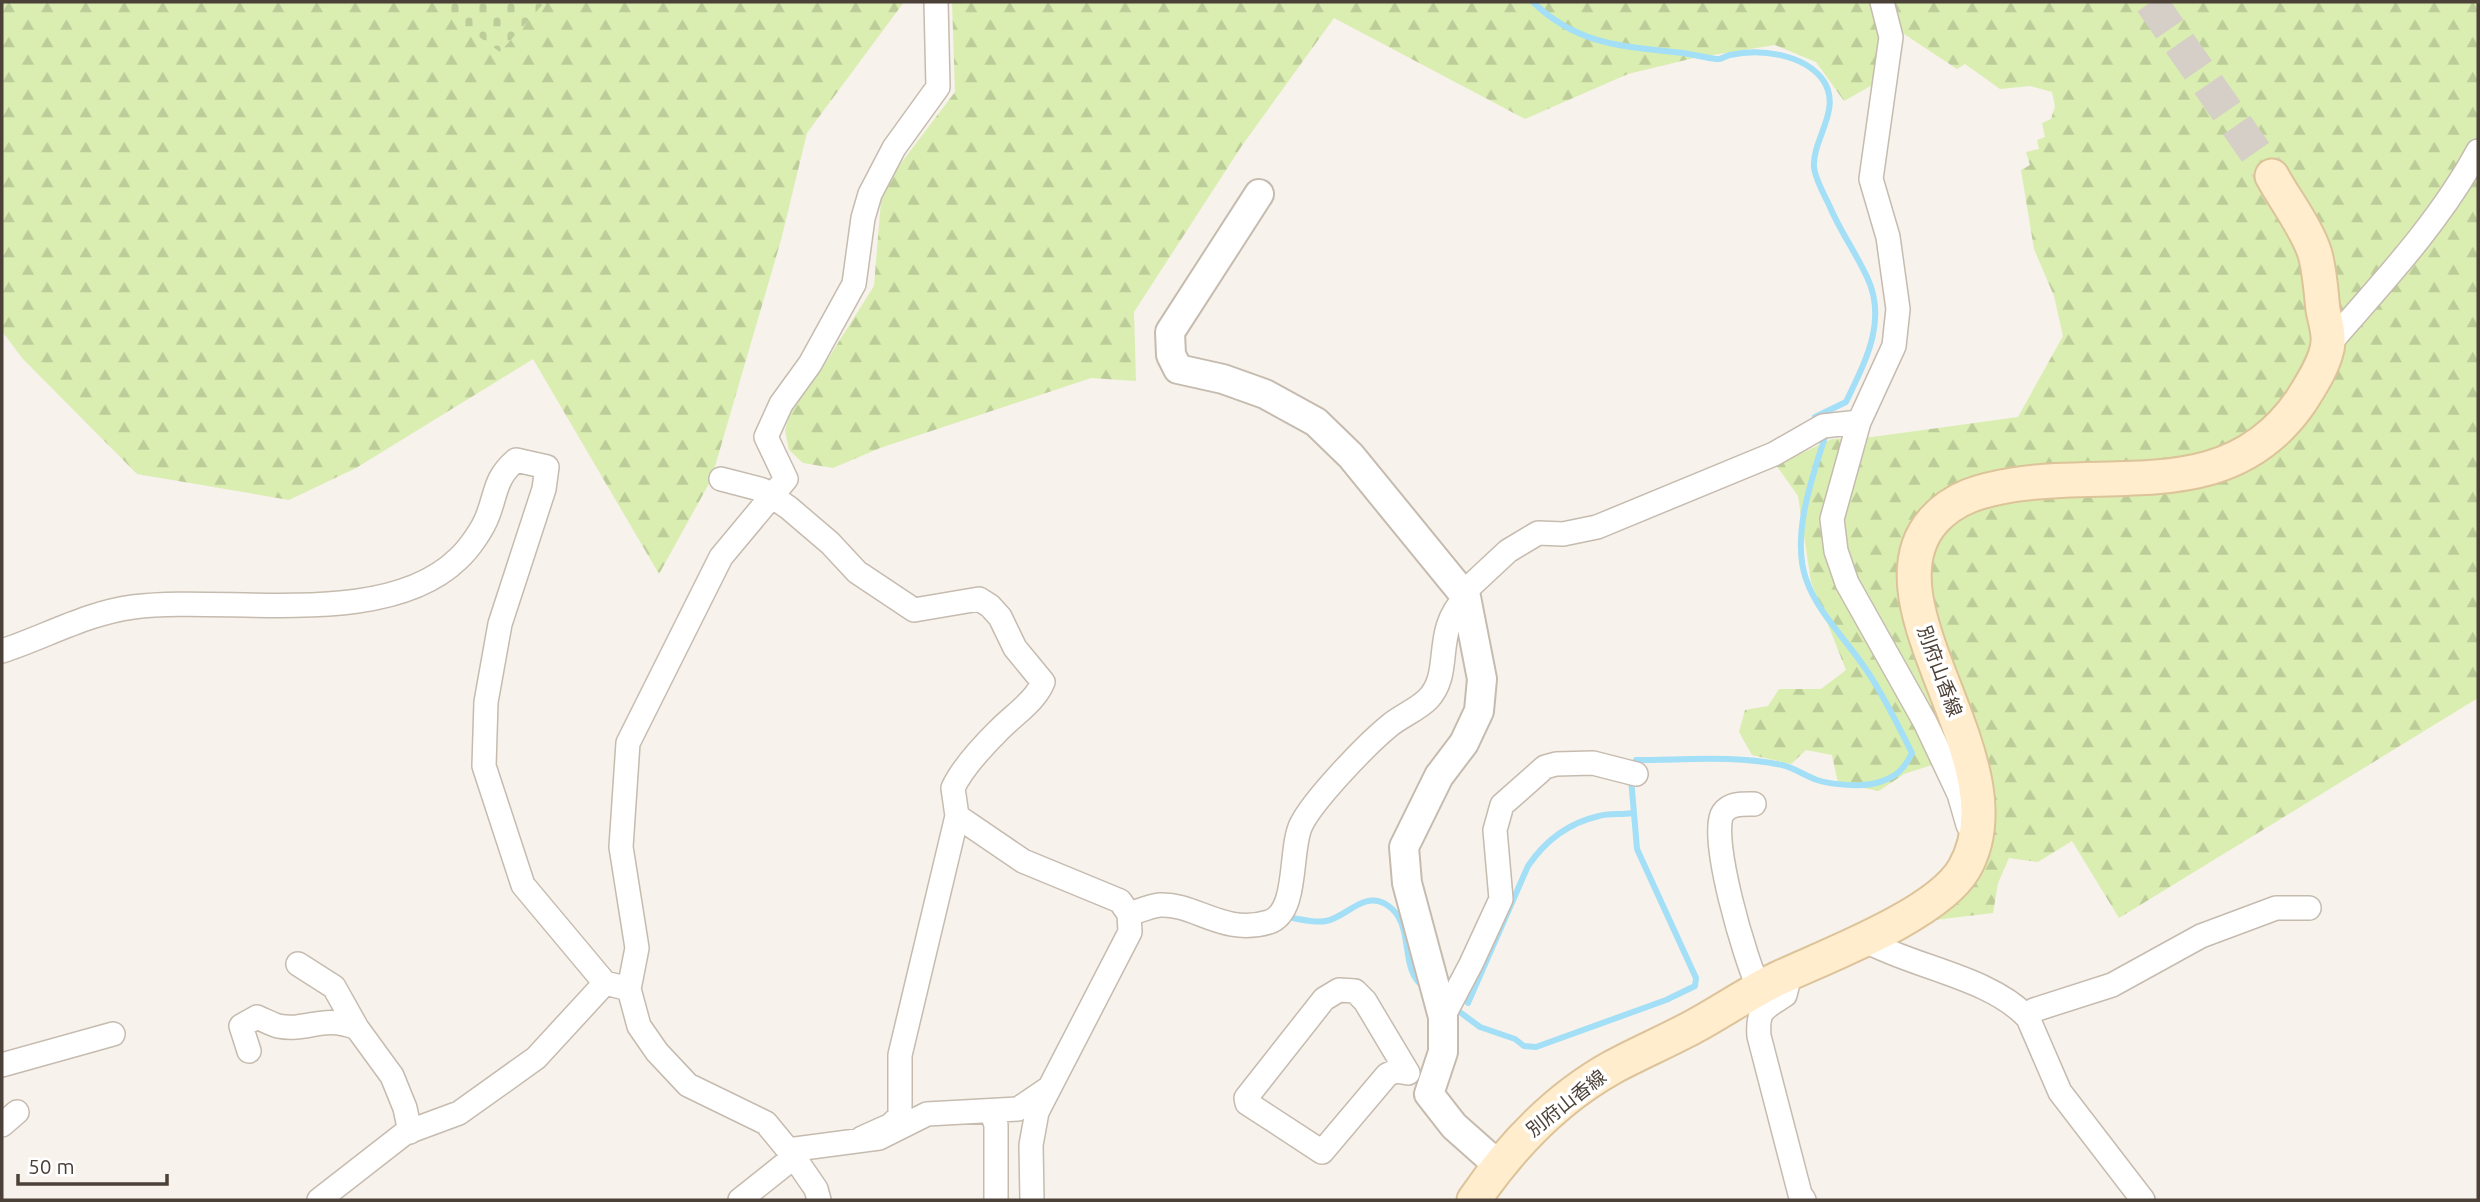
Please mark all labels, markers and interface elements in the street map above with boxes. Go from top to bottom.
street label: 別府山香線 [1913,623,1967,719]
street label: 別府山香線 [1522,1065,1610,1141]
scale bar [18,1142,166,1186]
text: 50 m [28,1154,75,1178]

